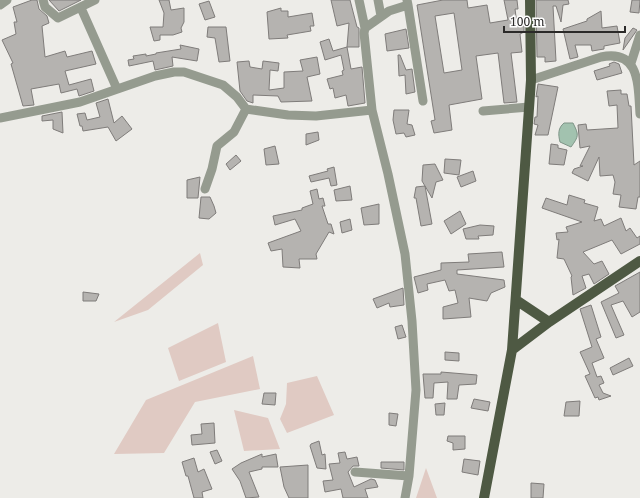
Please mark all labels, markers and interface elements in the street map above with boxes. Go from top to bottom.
scale bar [504,8,625,34]
text: 100 m [510,13,545,30]

